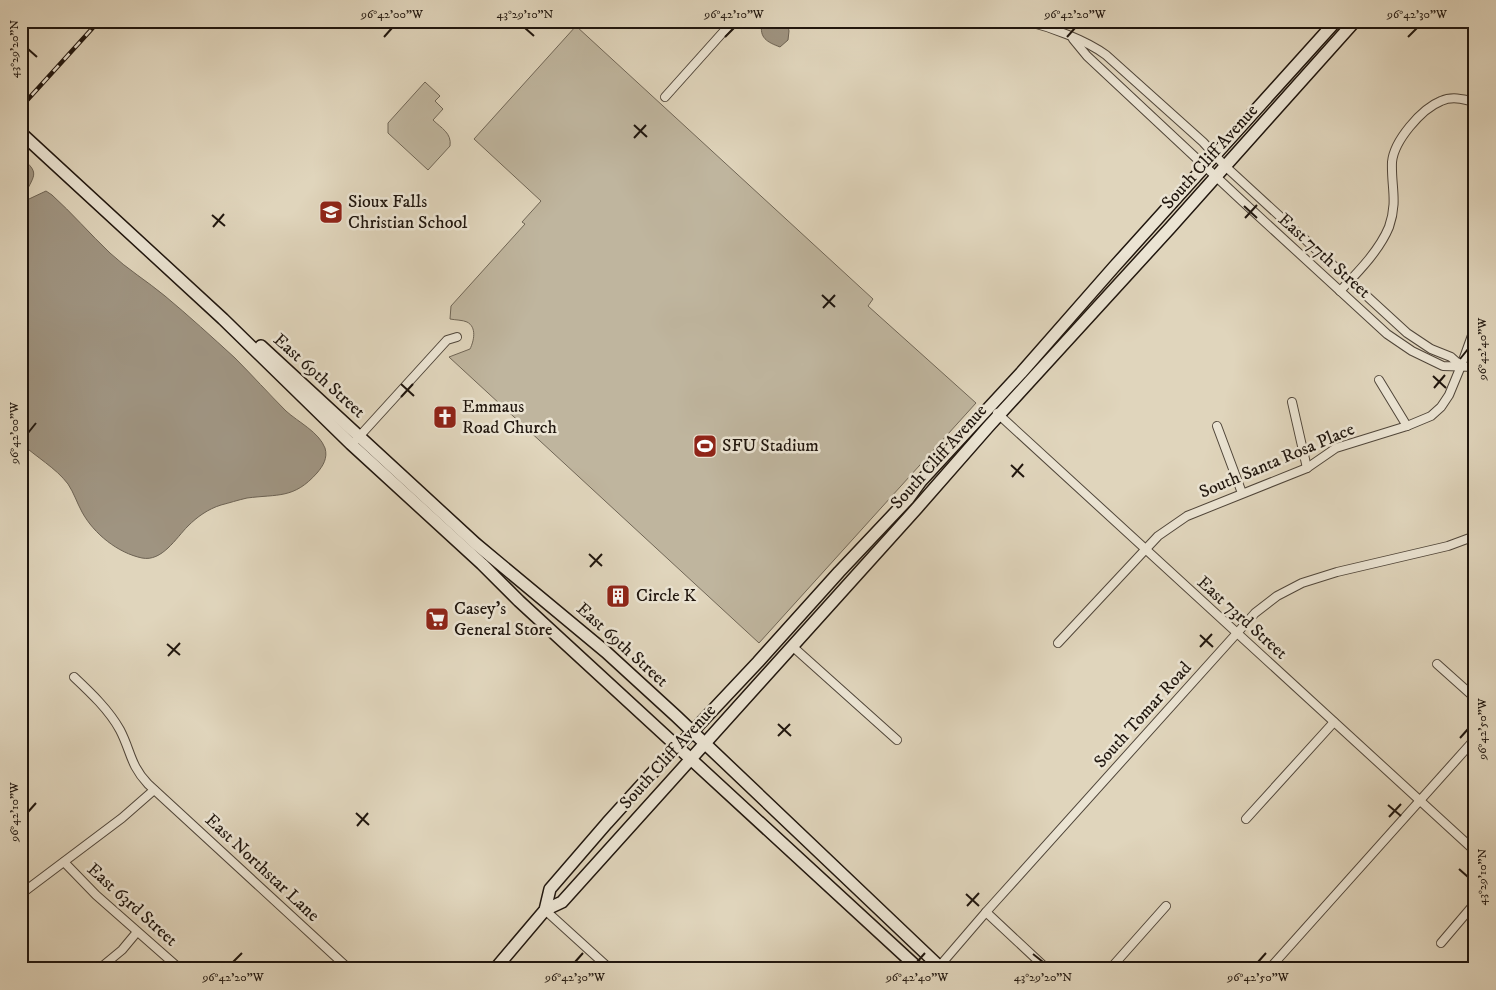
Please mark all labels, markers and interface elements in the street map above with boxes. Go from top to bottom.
text: 96°42'00"W [360,7,424,22]
text: 43°29'10"N [497,7,554,22]
text: 96°42'10"W [703,7,765,22]
text: 96°42'20"W [1043,7,1107,22]
text: 96°42'30"W [1386,7,1448,22]
text: 43°29'20"N [7,20,22,78]
street label: South Cliff Avenue [1157,100,1263,214]
place label: Sioux Falls Christian School [348,191,468,234]
school or university icon: Sioux Falls Christian School [318,199,344,225]
street label: East 77th Street [1273,209,1375,303]
text: 96°42'40"W [1475,317,1490,381]
street label: East 69th Street [269,329,370,423]
place label: Emmaus Road Church [462,396,558,439]
street label: South Cliff Avenue [886,400,992,514]
text: 96°42'00"W [7,401,22,465]
church icon: Emmaus Road Church [432,404,458,430]
street label: South Santa Rosa Place [1196,418,1358,504]
sports icon: SFU Stadium [692,433,718,459]
place label: SFU Stadium [722,435,819,457]
street label: East 73rd Street [1192,572,1292,665]
building icon: Circle K [605,583,631,609]
place label: Circle K [636,585,697,607]
place label: Casey's General Store [454,598,553,641]
street label: East 69th Street [572,598,673,692]
supermarket icon: Casey's General Store [424,606,450,632]
street label: South Tomar Road [1090,657,1196,773]
text: 96°42'50"W [1475,697,1490,761]
street label: South Cliff Avenue [615,700,721,814]
text: 96°42'10"W [7,781,22,843]
street label: East Northstar Lane [200,809,324,927]
text: 43°29'10"N [1475,848,1490,905]
street label: East 63rd Street [82,859,182,952]
text: 96°42'20"W [201,970,265,985]
text: 96°42'30"W [544,970,606,985]
text: 96°42'40"W [885,970,949,985]
text: 43°29'20"N [1014,970,1072,985]
text: 96°42'50"W [1226,970,1290,985]

